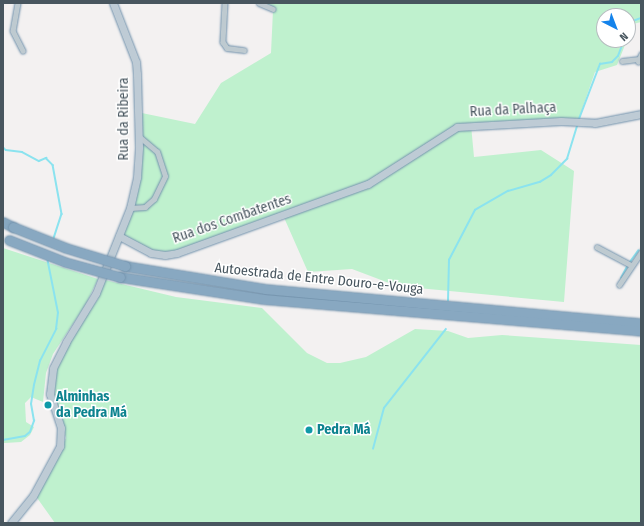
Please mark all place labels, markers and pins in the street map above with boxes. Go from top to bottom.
place label: Alminhas da Pedra Má [56,389,127,422]
marker: Alminhas da Pedra Má [43,400,53,410]
place label: Pedra Má [317,422,371,438]
marker: Pedra Má [304,425,314,435]

